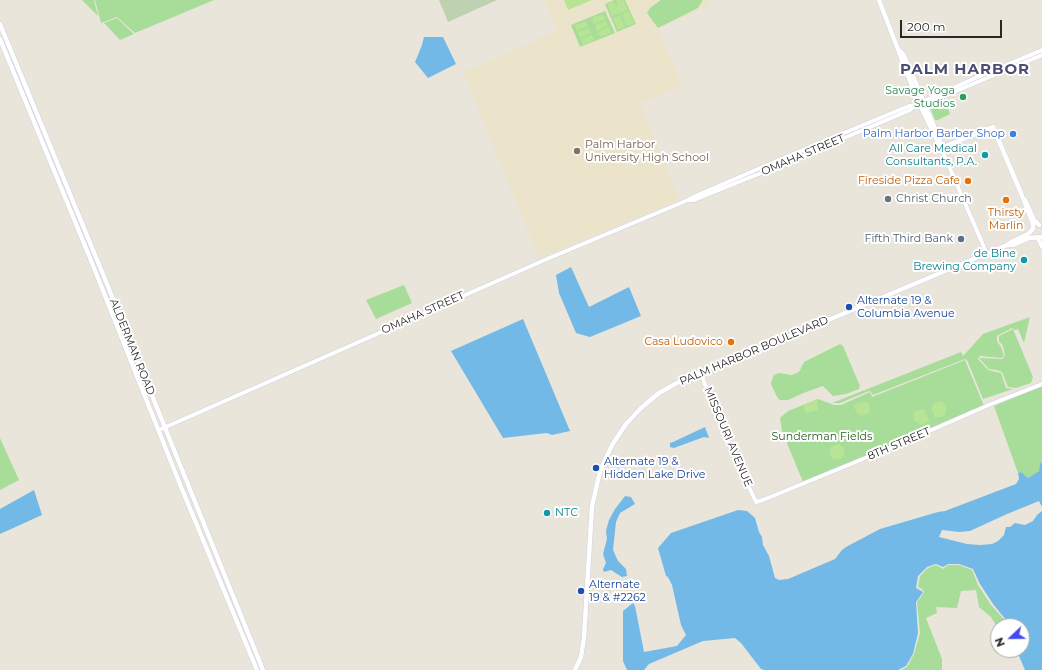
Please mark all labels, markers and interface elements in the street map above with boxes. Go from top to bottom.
scale bar [902,12,1004,38]
text: 200 m [907,19,946,34]
district label: PALM HARBOR [900,61,1030,79]
place label: Savage Yoga Studios [885,84,955,110]
marker: Savage Yoga Studios [958,92,968,102]
place label: Palm Harbor Barber Shop [863,127,1005,141]
marker: Palm Harbor Barber Shop [1008,129,1018,139]
street label: OMAHA STREET [759,131,847,179]
place label: Palm Harbor University High School [585,138,709,164]
place label: All Care Medical Consultants, P.A. [885,142,977,168]
marker: Palm Harbor University High School [572,146,582,156]
marker: All Care Medical Consultants, P.A. [980,150,990,160]
place label: Fireside Pizza Cafe [858,174,960,188]
marker: Fireside Pizza Cafe [963,176,973,186]
place label: Christ Church [896,192,972,206]
marker: Christ Church [883,194,893,204]
marker: Thirsty Marlin [1001,195,1011,205]
place label: Thirsty Marlin [988,206,1024,232]
place label: Fifth Third Bank [864,232,953,246]
marker: Fifth Third Bank [956,234,966,244]
place label: de Bine Brewing Company [913,247,1016,273]
marker: de Bine Brewing Company [1019,255,1029,265]
street label: OMAHA STREET [380,289,466,337]
place label: Alternate 19 & Columbia Avenue [857,294,955,320]
street label: ALDERMAN ROAD [107,297,157,397]
marker: Alternate 19 & Columbia Avenue [844,302,854,312]
street label: PALM HARBOR BOULEVARD [678,314,830,388]
place label: Casa Ludovico [644,335,723,349]
marker: Casa Ludovico [726,337,736,347]
street label: MISSOURI AVENUE [701,385,755,489]
street label: 8TH STREET [866,425,932,463]
park label: Sunderman Fields [772,430,872,444]
place label: Alternate 19 & Hidden Lake Drive [604,455,705,481]
marker: Alternate 19 & Hidden Lake Drive [591,463,601,473]
place label: NTC [555,506,578,520]
marker: NTC [542,508,552,518]
place label: Alternate 19 & #2262 [589,578,646,604]
marker: Alternate 19 & #2262 [576,586,586,596]
north arrow [990,618,1030,658]
text: N [992,635,1008,649]

